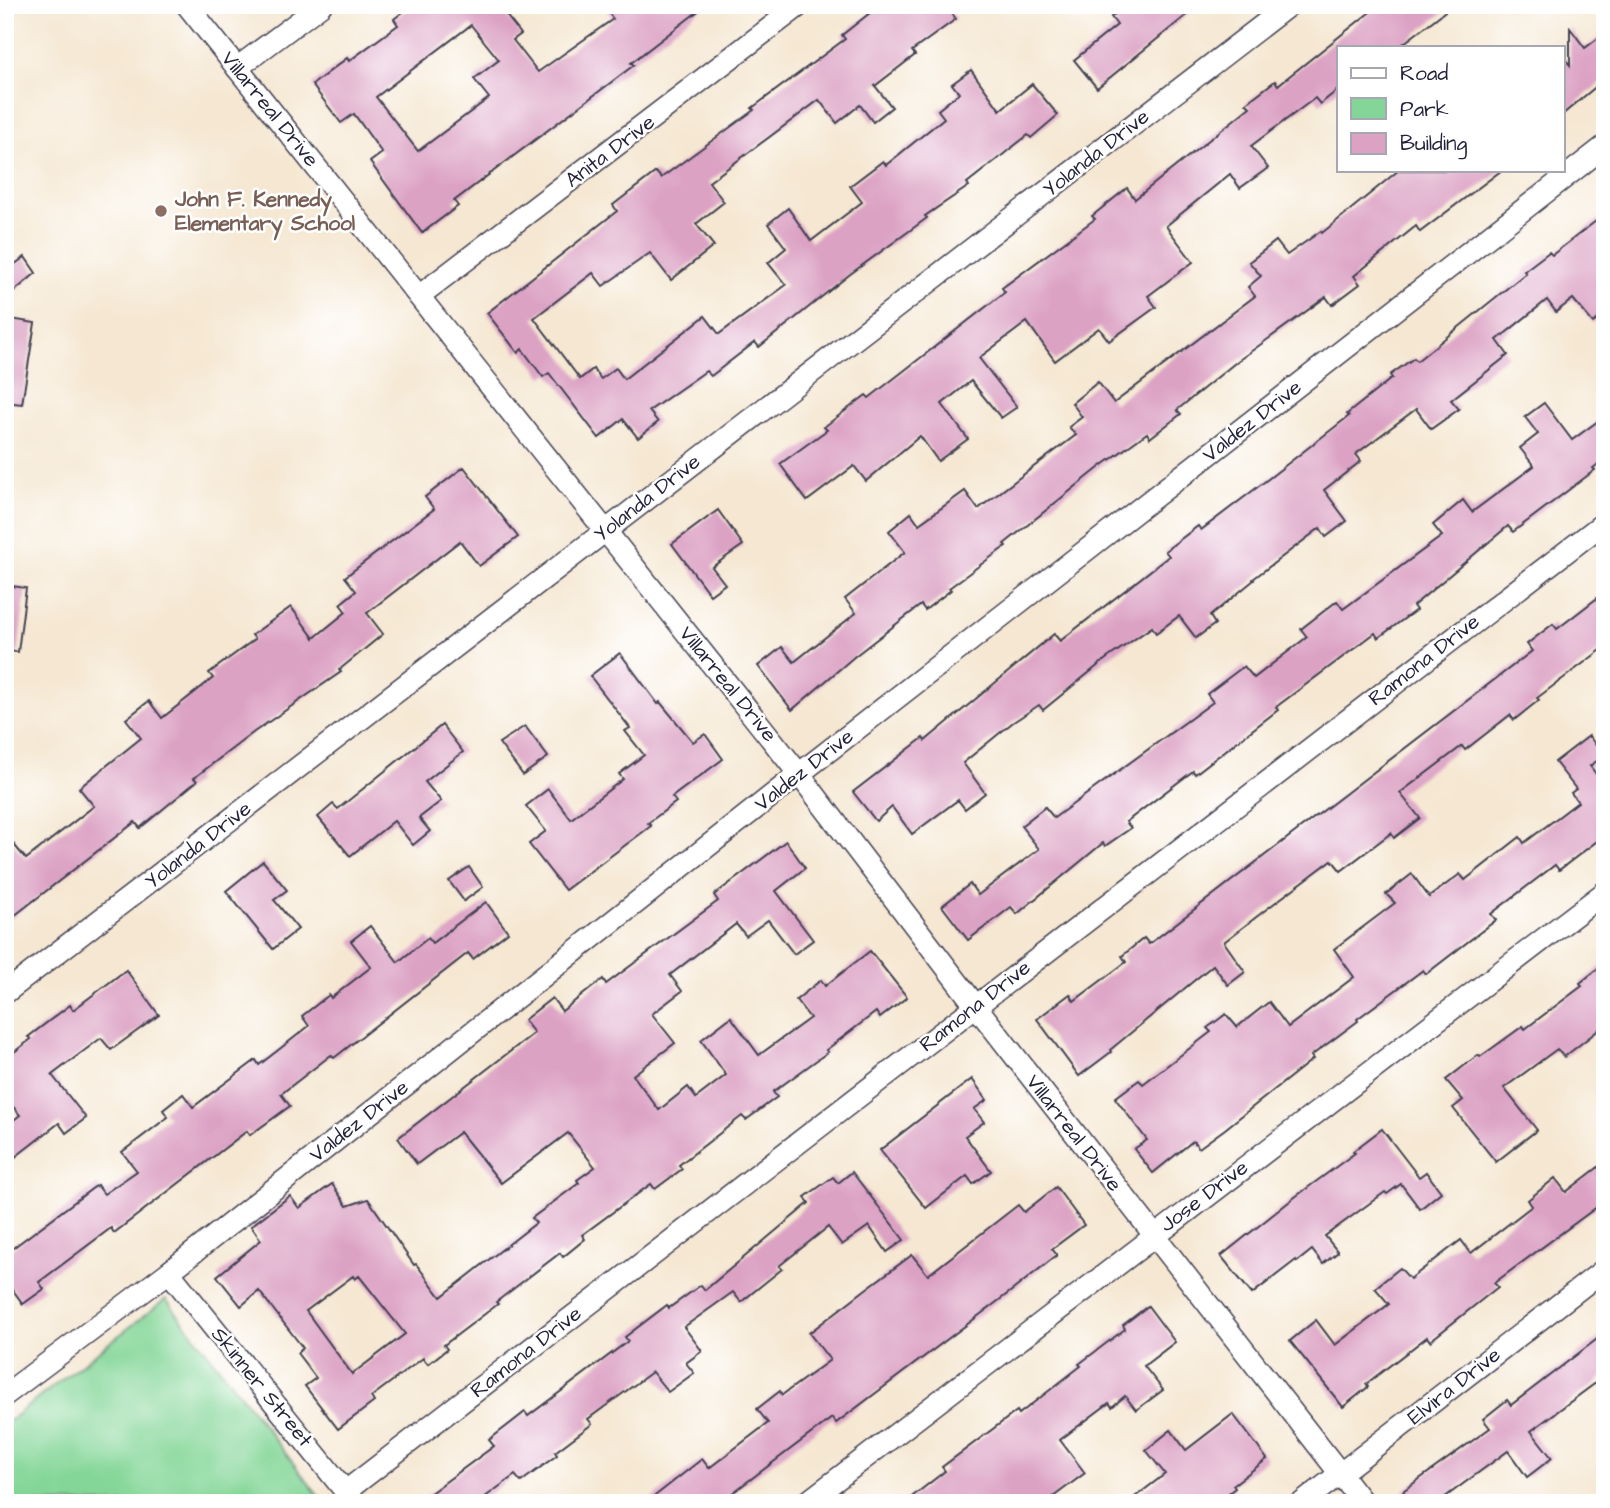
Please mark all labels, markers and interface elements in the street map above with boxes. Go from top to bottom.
street label: Villarreal Drive [214,45,326,173]
legend [1337,46,1564,172]
text: Road [1400,59,1448,88]
text: Park [1400,95,1449,124]
street label: Yolanda Drive [1037,102,1155,204]
street label: Anita Drive [559,108,661,194]
text: Building [1400,129,1468,160]
place label: John F. Kennedy Elementary School [174,185,356,241]
marker: John F. Kennedy Elementary School [153,203,169,219]
street label: Valdez Drive [1196,373,1308,469]
street label: Yolanda Drive [588,447,706,549]
street label: Ramona Drive [1362,607,1486,713]
street label: Villarreal Drive [672,620,784,748]
street label: Valdez Drive [748,722,860,818]
street label: Yolanda Drive [139,794,257,896]
street label: Ramona Drive [913,953,1037,1059]
street label: Villarreal Drive [1019,1068,1129,1198]
street label: Valdez Drive [303,1073,415,1169]
street label: Jose Drive [1154,1153,1254,1239]
street label: Ramona Drive [464,1299,588,1405]
street label: Skinner Street [205,1321,320,1454]
street label: Elvira Drive [1401,1340,1507,1432]

